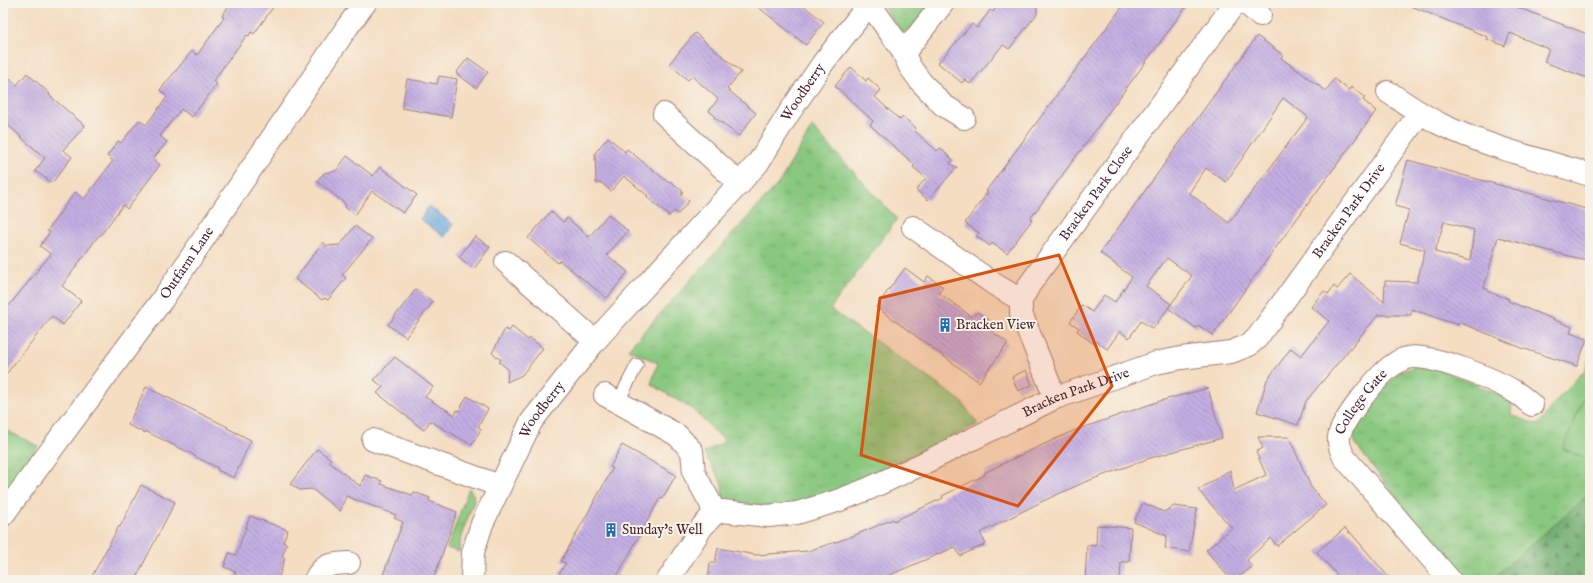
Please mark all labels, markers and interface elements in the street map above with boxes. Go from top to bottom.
street label: Woodberry [777,60,829,125]
street label: Bracken Park Close [1055,142,1137,245]
street label: Bracken Park Drive [1308,159,1390,262]
street label: Outfarm Lane [156,223,218,303]
place label: Bracken View [956,316,1036,334]
building icon: Bracken View [937,317,953,333]
street label: Bracken Park Drive [1019,364,1132,422]
street label: College Gate [1331,365,1392,438]
street label: Woodberry [516,377,569,441]
place label: Sunday's Well [622,521,703,539]
building icon: Sunday's Well [603,522,619,538]

